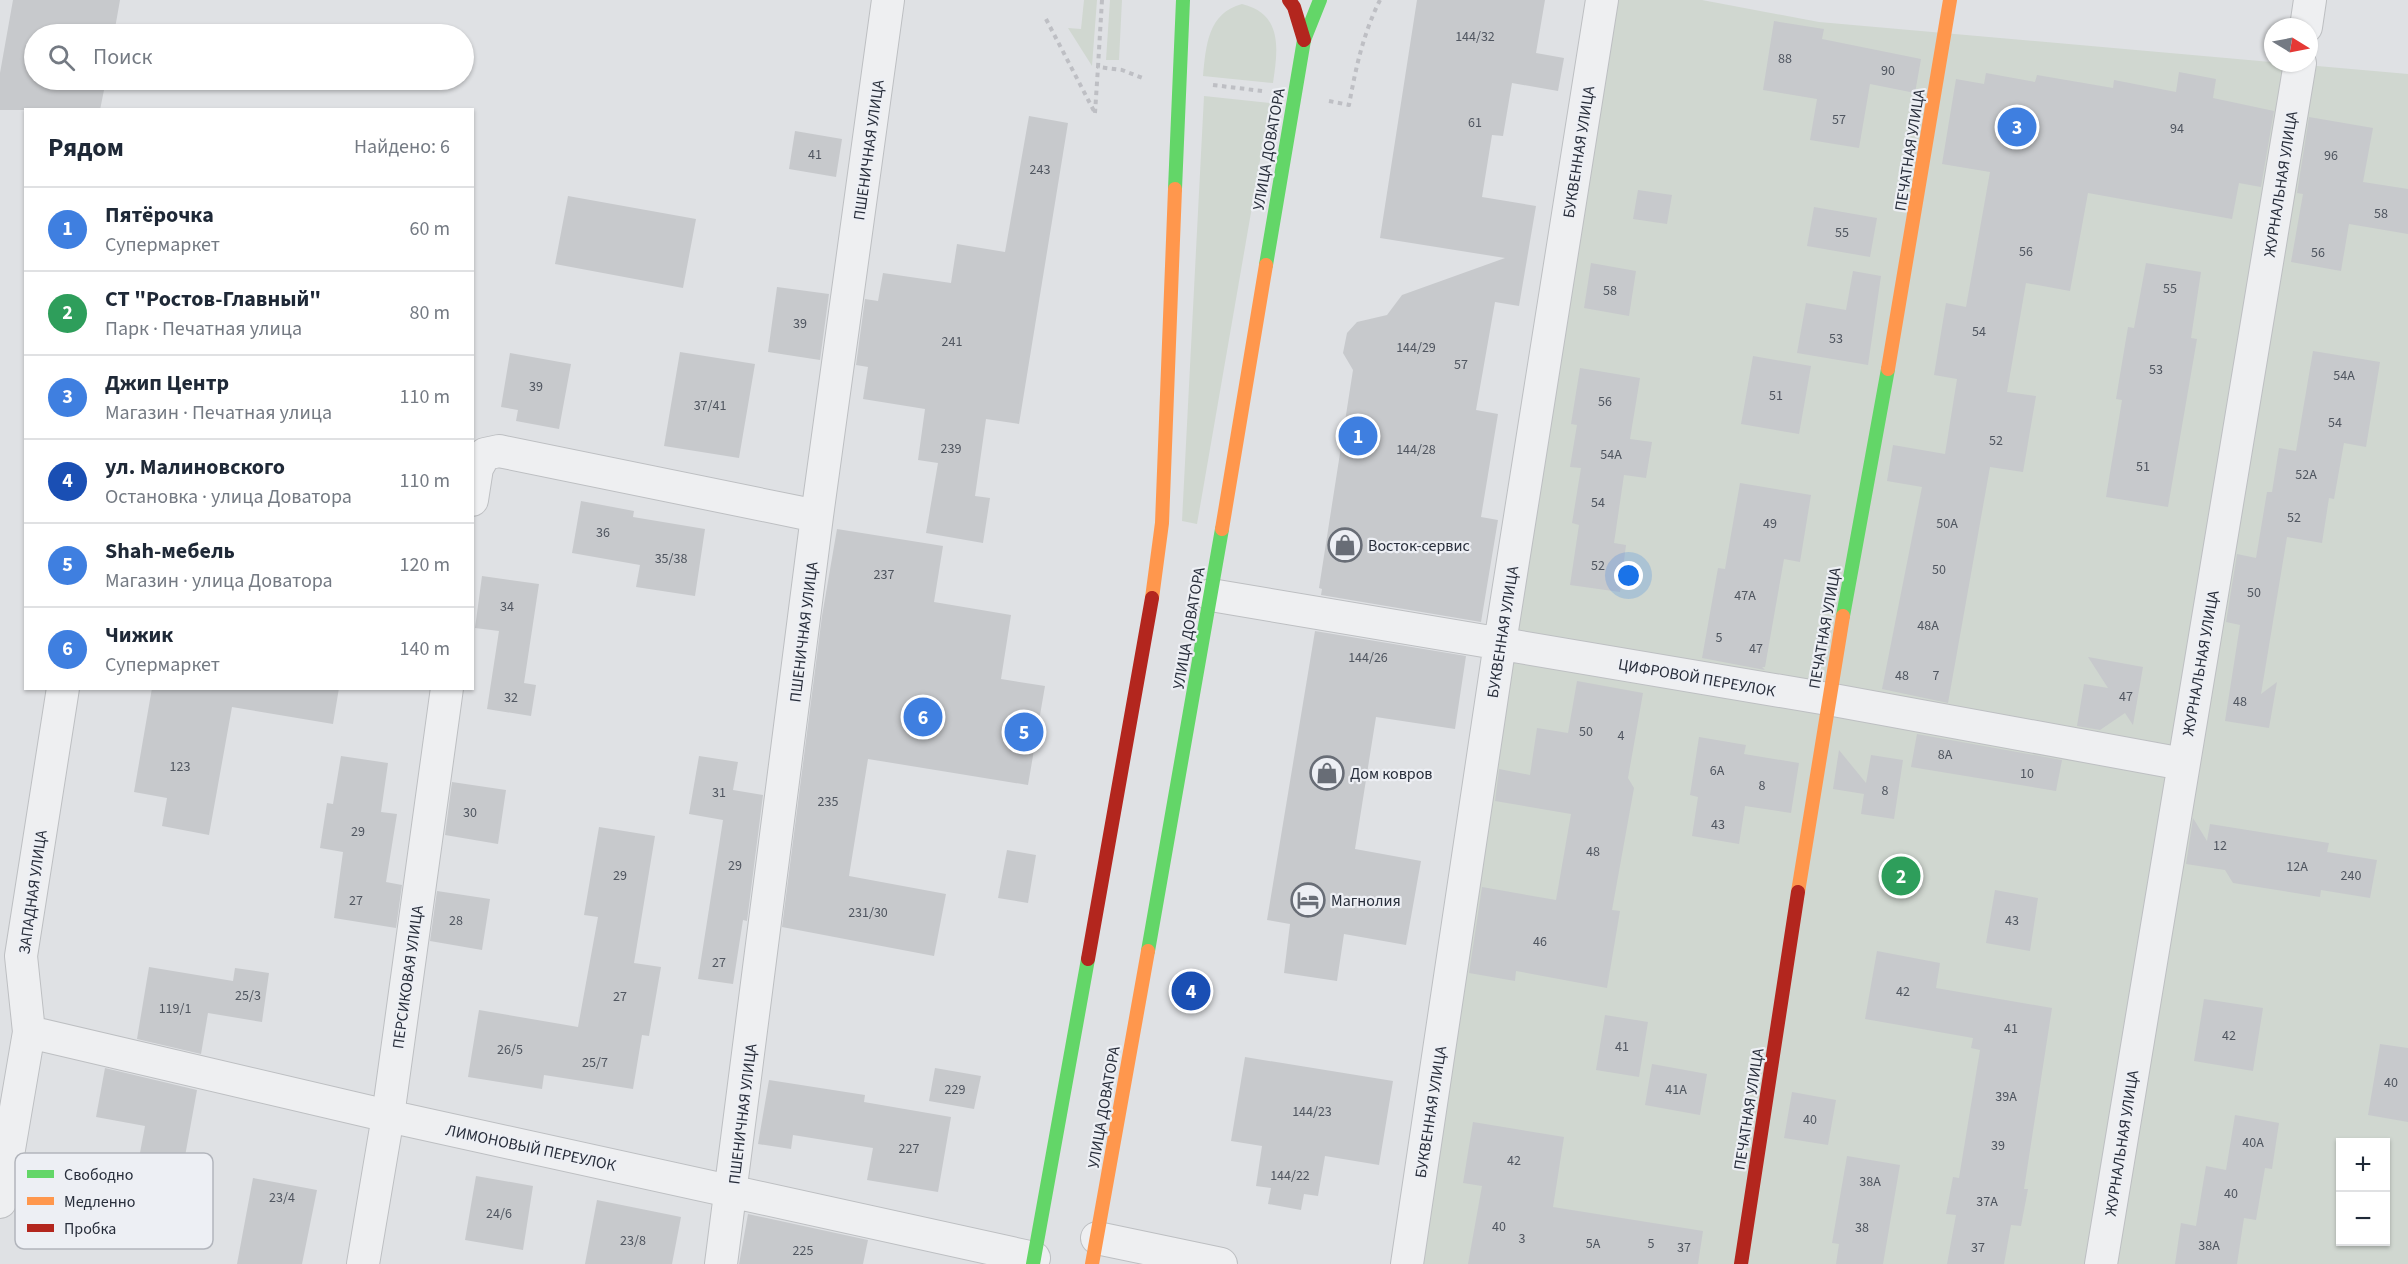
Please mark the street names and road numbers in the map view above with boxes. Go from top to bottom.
street label: ПШЕНИЧНАЯ УЛИЦА [848,78,890,222]
street label: БУКВЕННАЯ УЛИЦА [1558,84,1600,220]
street label: УЛИЦА ДОВАТОРА [1247,86,1291,212]
street label: ПЕЧАТНАЯ УЛИЦА [1890,87,1931,213]
street label: ЖУРНАЛЬНАЯ УЛИЦА [2259,109,2303,259]
street label: ПШЕНИЧНАЯ УЛИЦА [784,560,824,704]
street label: БУКВЕННАЯ УЛИЦА [1482,564,1524,700]
street label: УЛИЦА ДОВАТОРА [1167,565,1211,691]
street label: ПЕЧАТНАЯ УЛИЦА [1803,565,1847,691]
street label: ЖУРНАЛЬНАЯ УЛИЦА [2177,588,2225,738]
street label: ЦИФРОВОЙ ПЕРЕУЛОК [1617,653,1778,703]
street label: ЗАПАДНАЯ УЛИЦА [13,828,53,956]
street label: ПЕРСИКОВАЯ УЛИЦА [387,904,429,1050]
street label: ПШЕНИЧНАЯ УЛИЦА [723,1042,763,1186]
street label: УЛИЦА ДОВАТОРА [1082,1044,1126,1170]
street label: БУКВЕННАЯ УЛИЦА [1410,1044,1452,1180]
street label: ПЕЧАТНАЯ УЛИЦА [1729,1046,1770,1172]
street label: ЖУРНАЛЬНАЯ УЛИЦА [2100,1068,2144,1218]
street label: ЛИМОНОВЫЙ ПЕРЕУЛОК [444,1119,619,1177]

